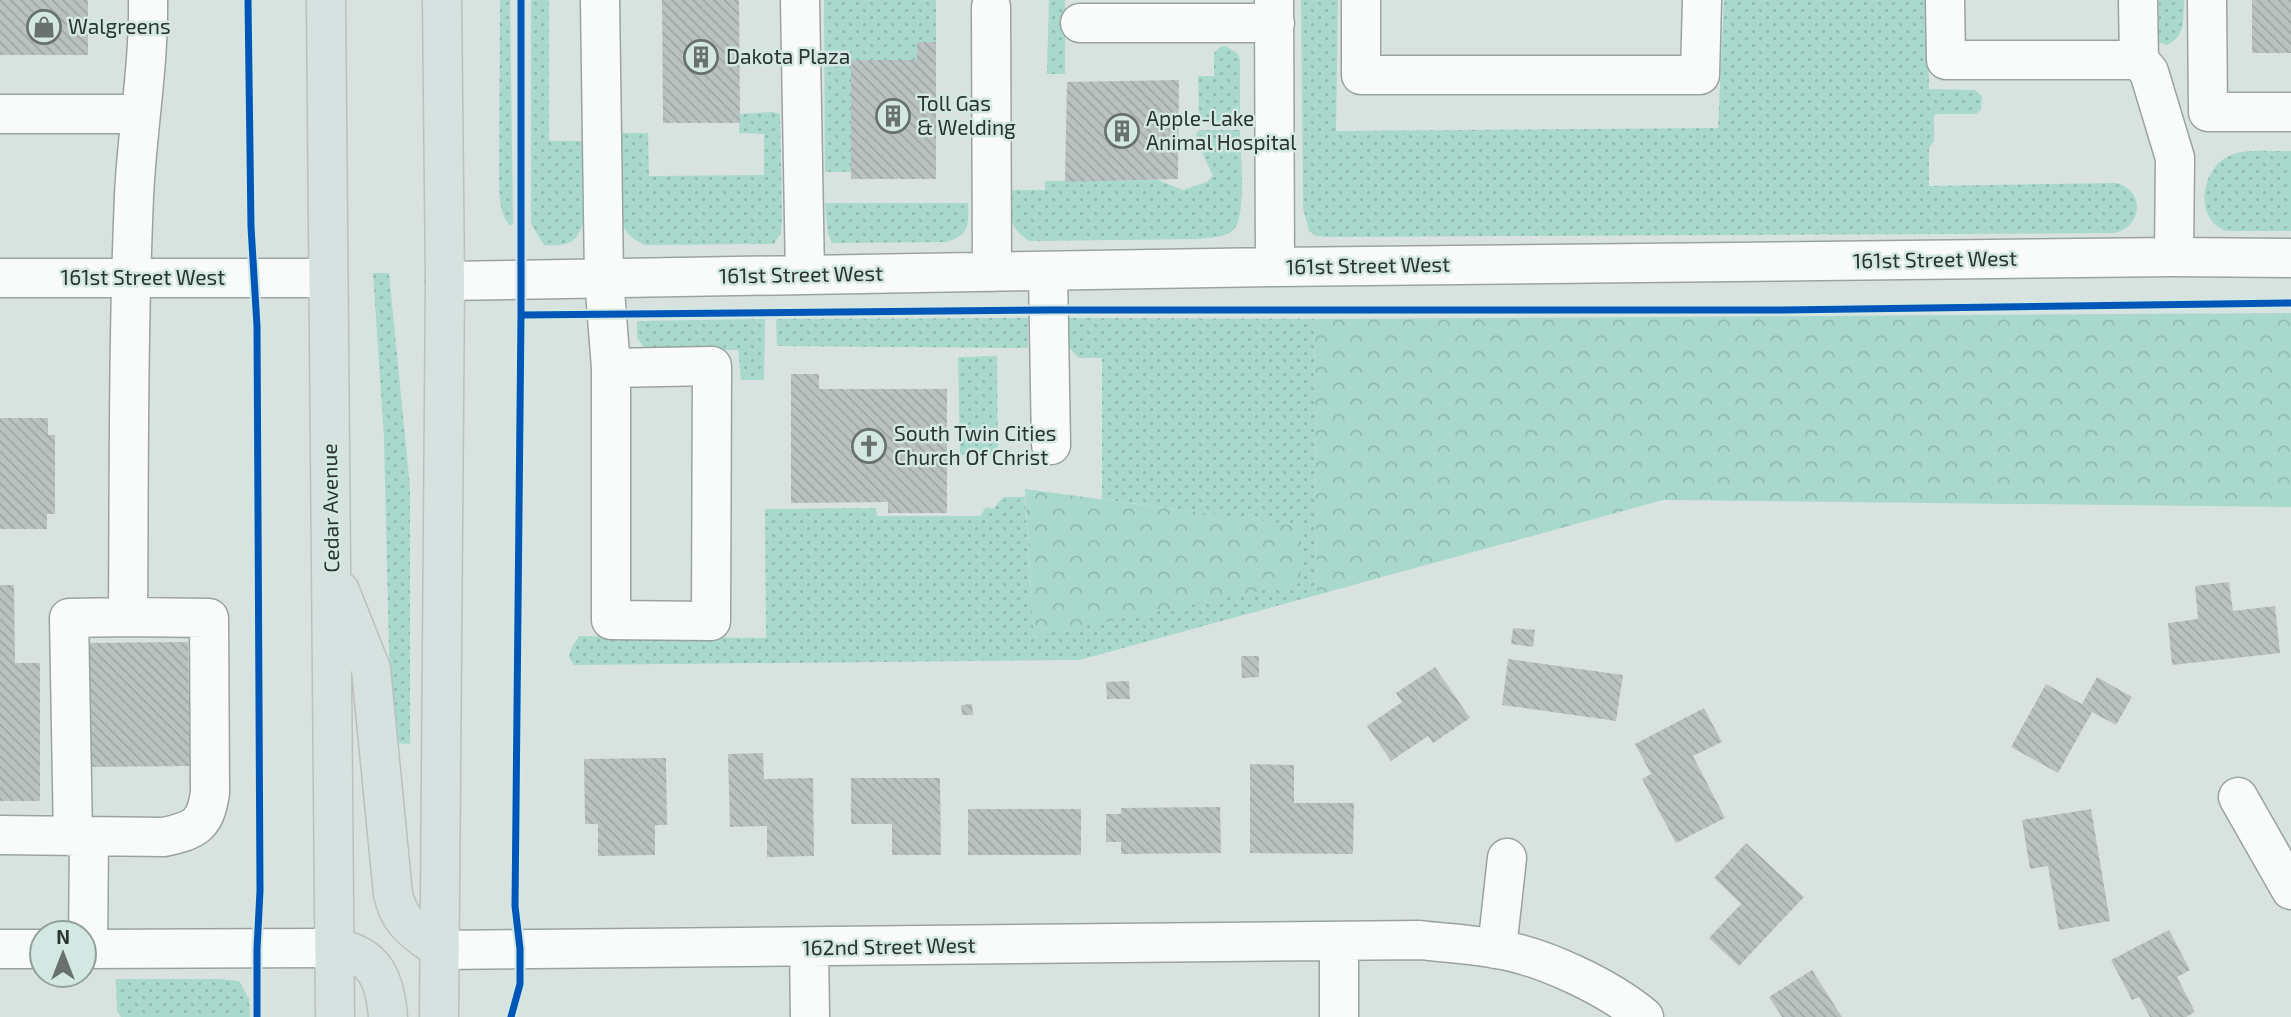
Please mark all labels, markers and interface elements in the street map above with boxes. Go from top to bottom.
shop icon: Walgreens [25,8,63,46]
place label: Walgreens [68,13,171,38]
building icon: Dakota Plaza [682,38,720,76]
place label: Dakota Plaza [726,43,850,68]
place label: Toll Gas & Welding [917,90,1016,139]
building icon: Toll Gas & Welding [874,97,912,135]
place label: Apple-Lake Animal Hospital [1146,105,1297,154]
building icon: Apple-Lake Animal Hospital [1103,112,1141,150]
street label: 161st Street West [1853,245,2017,272]
street label: 161st Street West [1286,251,1450,278]
street label: 161st Street West [719,260,883,287]
street label: 161st Street West [61,264,225,289]
place label: South Twin Cities Church Of Christ [894,420,1057,469]
church icon: South Twin Cities Church Of Christ [850,427,888,465]
street label: Cedar Avenue [316,443,343,573]
north arrow [28,919,98,989]
text: N [56,925,70,948]
street label: 162nd Street West [802,931,976,960]

